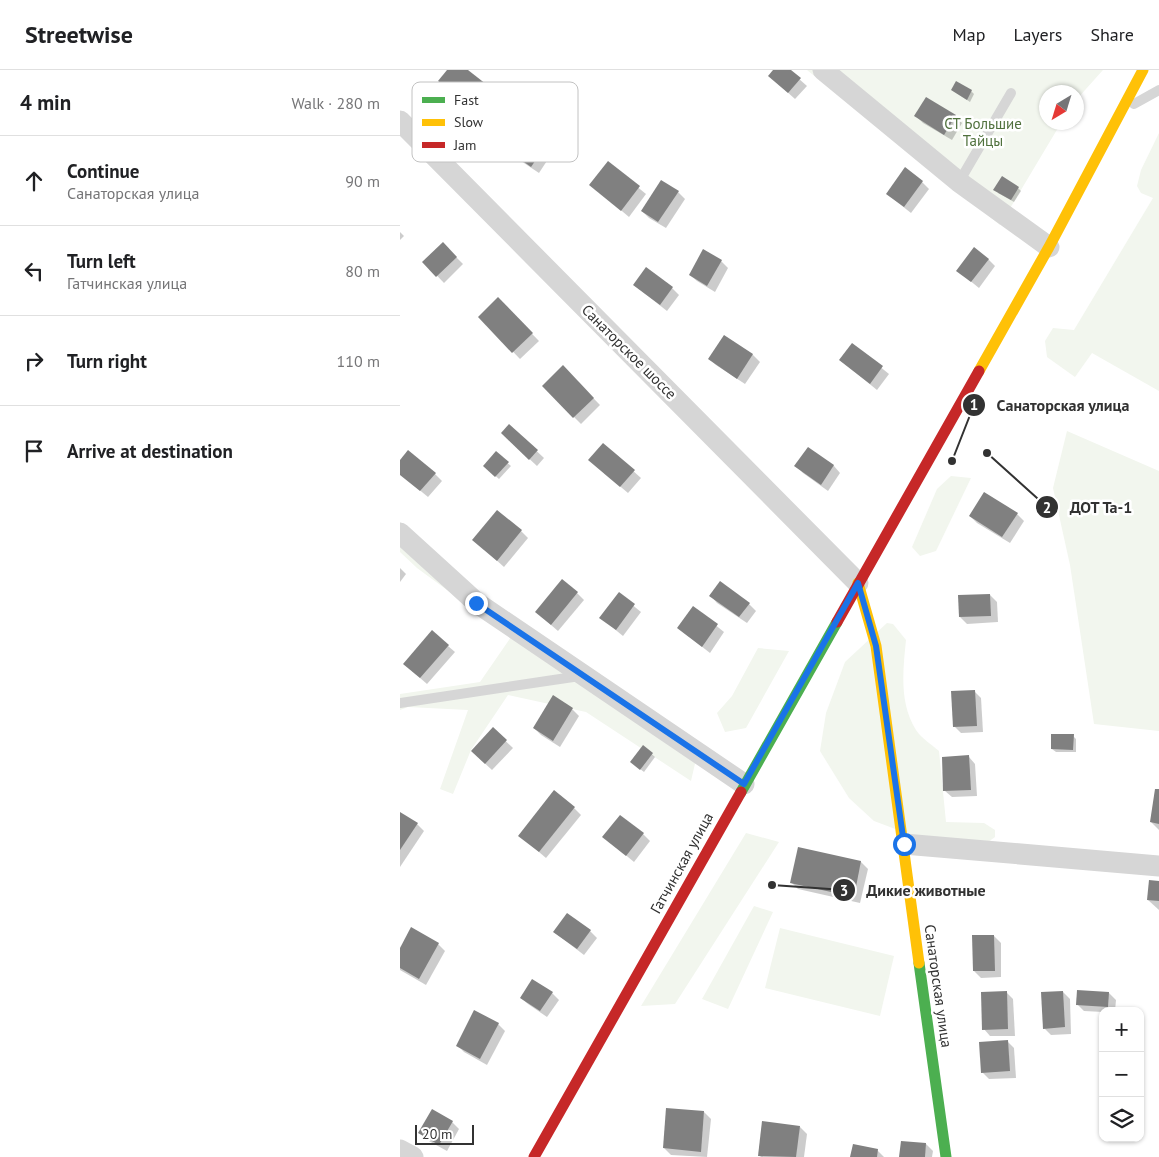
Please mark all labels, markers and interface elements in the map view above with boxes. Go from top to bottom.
text: Streetwise [25,19,133,50]
text: Map [953,23,985,46]
text: Layers [1013,23,1062,46]
text: Share [1090,23,1134,46]
legend [412,82,578,162]
north arrow [1039,85,1084,130]
text: 4 min [20,89,71,116]
text: Fast [454,91,479,109]
text: Walk · 280 m [291,93,380,113]
text: Slow [454,113,484,131]
park label: СТ Большие Тайцы [944,114,1022,150]
text: Jam [453,136,476,154]
text: Continue [67,159,139,183]
icon: ahead [20,167,48,195]
text: 90 m [345,171,380,191]
text: Санаторская улица [67,183,199,203]
text: Turn left [67,249,136,273]
icon: left [20,257,48,285]
text: 80 m [345,261,380,281]
text: Гатчинская улица [67,273,187,293]
street label: Санаторское шоссе [578,300,681,403]
icon: right [20,347,48,375]
text: Turn right [67,349,147,373]
text: 110 m [337,351,380,371]
callout: Санаторская улица [961,389,1139,420]
text: 1 [970,395,978,414]
text: Санаторская улица [997,395,1129,415]
icon: arrive [20,437,48,465]
text: Arrive at destination [67,439,233,463]
callout: ДОТ Та-1 [1035,492,1143,523]
text: ДОТ Та-1 [1070,497,1132,517]
text: 2 [1043,498,1051,517]
route end [465,592,488,615]
street label: Гатчинская улица [646,809,717,917]
route start [893,833,916,856]
callout: Дикие животные [831,875,996,906]
text: Дикие животные [866,880,986,900]
text: 3 [840,881,848,900]
street label: Санаторская улица [920,923,957,1049]
map controls [1099,1007,1144,1142]
button: + [1099,1007,1144,1052]
button: − [1099,1052,1144,1097]
button: layers [1099,1097,1144,1142]
scale bar [415,1122,474,1145]
text: 20 m [422,1125,452,1143]

